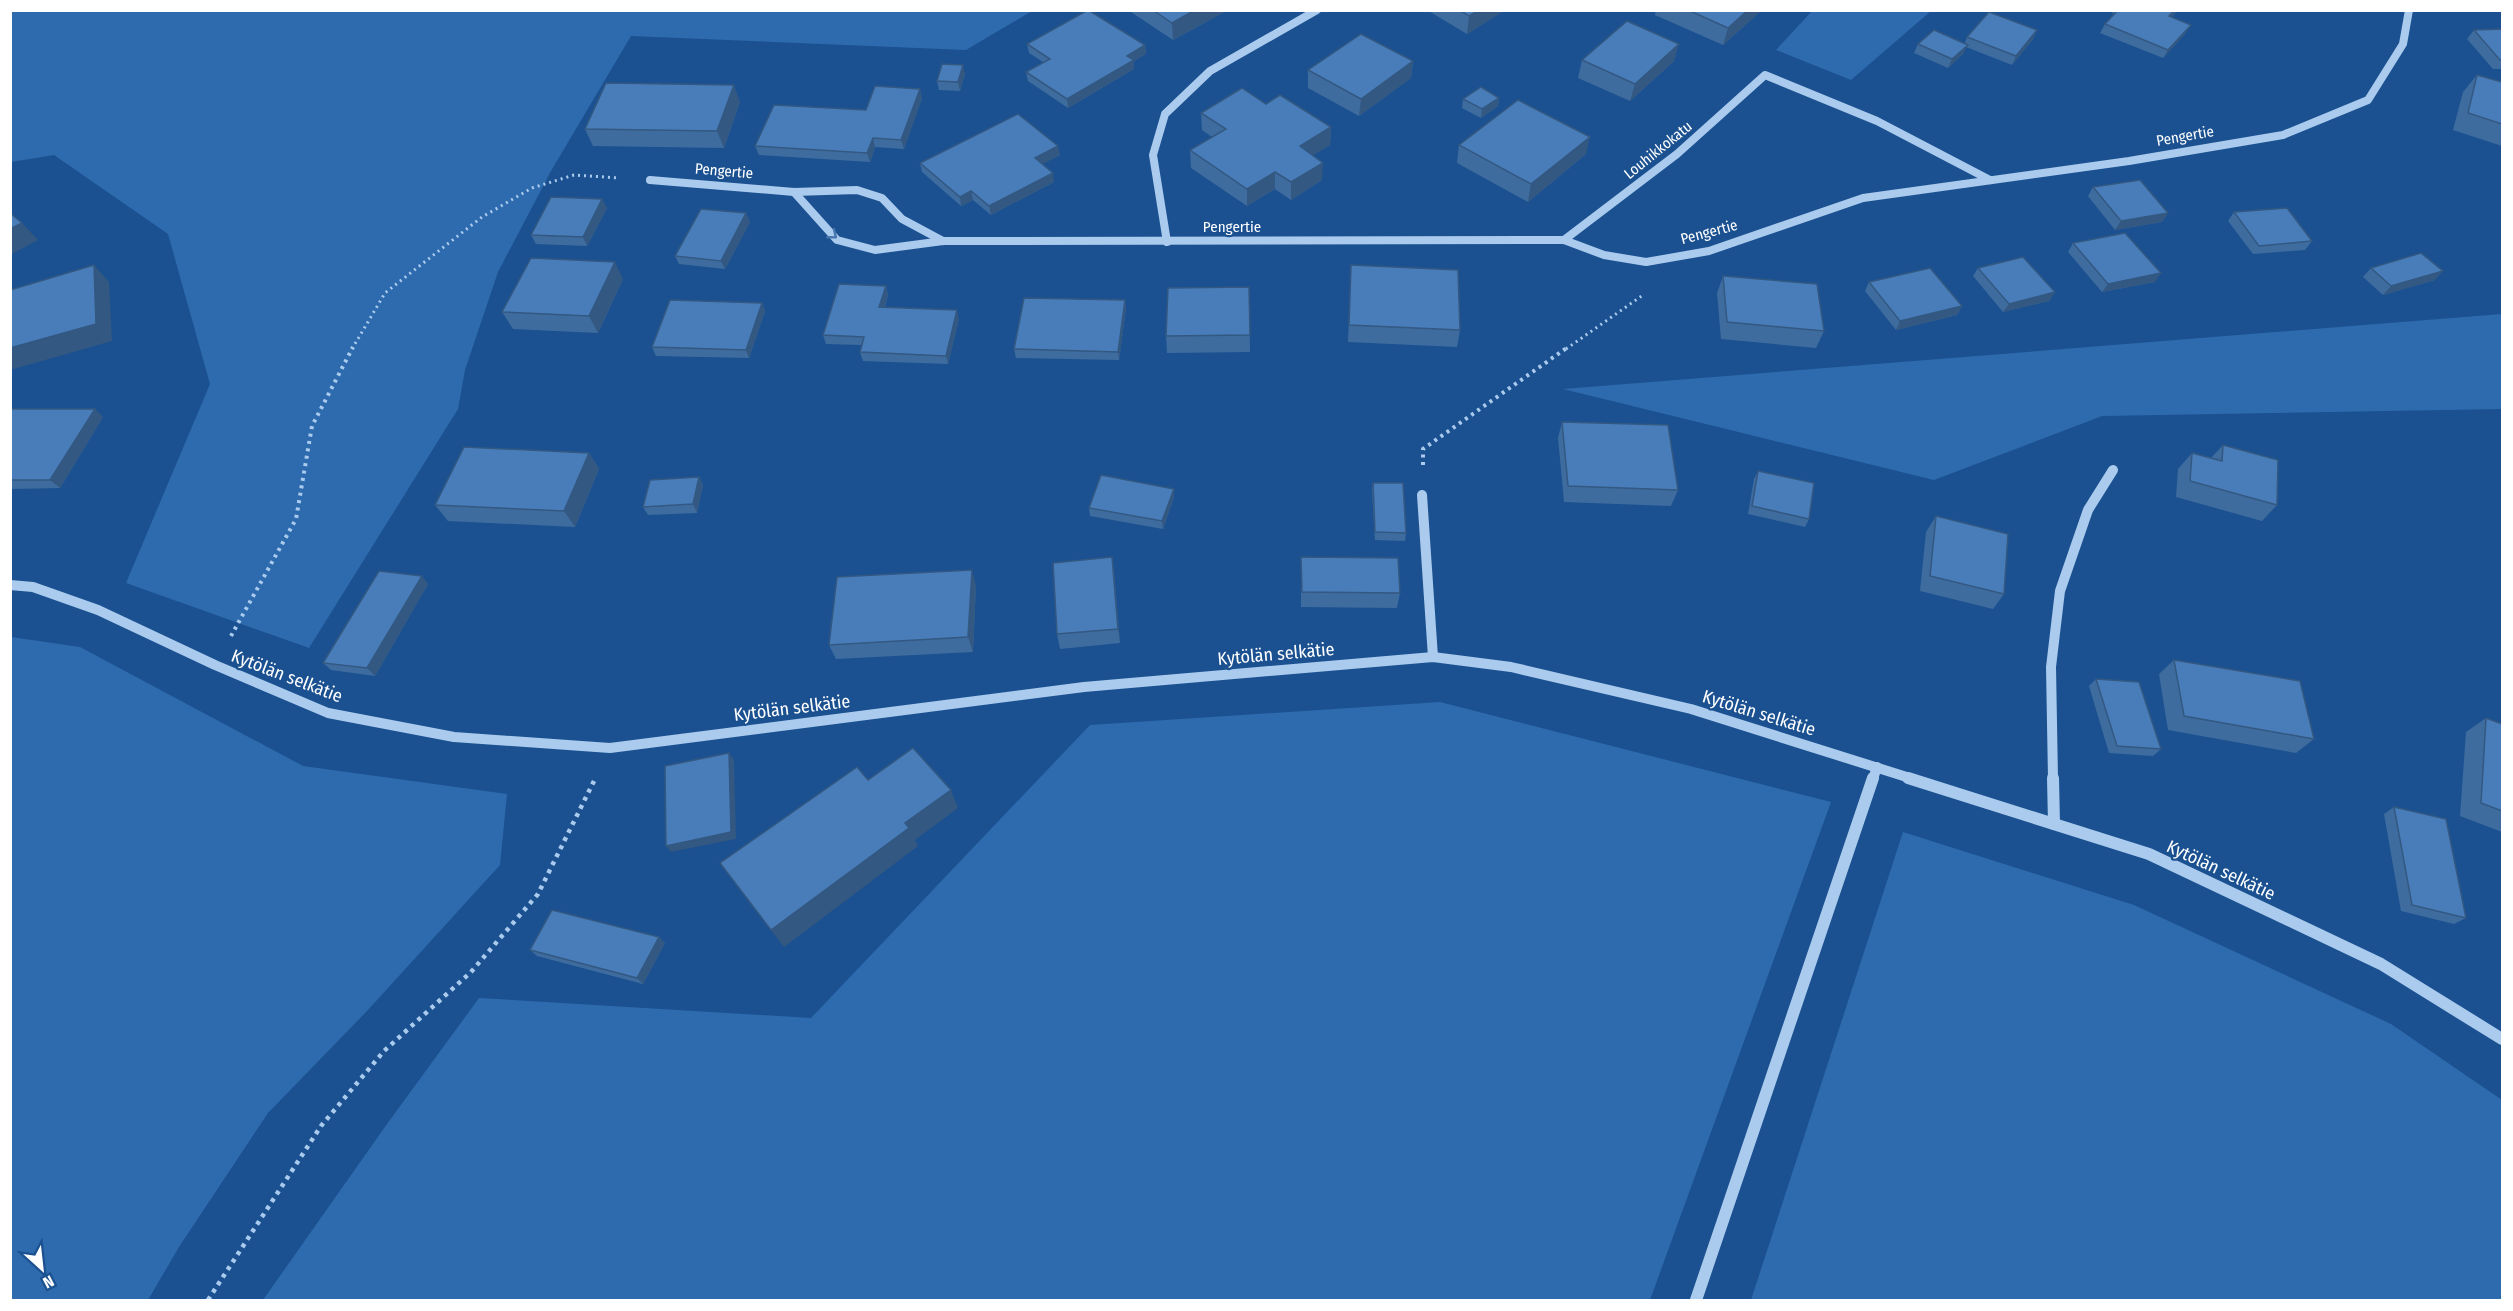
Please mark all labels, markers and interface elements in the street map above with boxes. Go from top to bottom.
street label: Louhikkokatu [1620,117,1696,183]
street label: Pengertie [2155,122,2215,150]
street label: Pengertie [694,159,754,183]
street label: Pengertie [1679,216,1739,248]
street label: Pengertie [1203,218,1261,236]
one-way arrow [827,227,838,238]
street label: Kytölän selkätie [1217,638,1335,670]
street label: Kytölän selkätie [228,645,346,707]
street label: Kytölän selkätie [1700,685,1818,741]
street label: Kytölän selkätie [732,690,852,726]
street label: Kytölän selkätie [2163,835,2279,905]
north arrow [12,1239,72,1299]
text: N [40,1271,57,1293]

